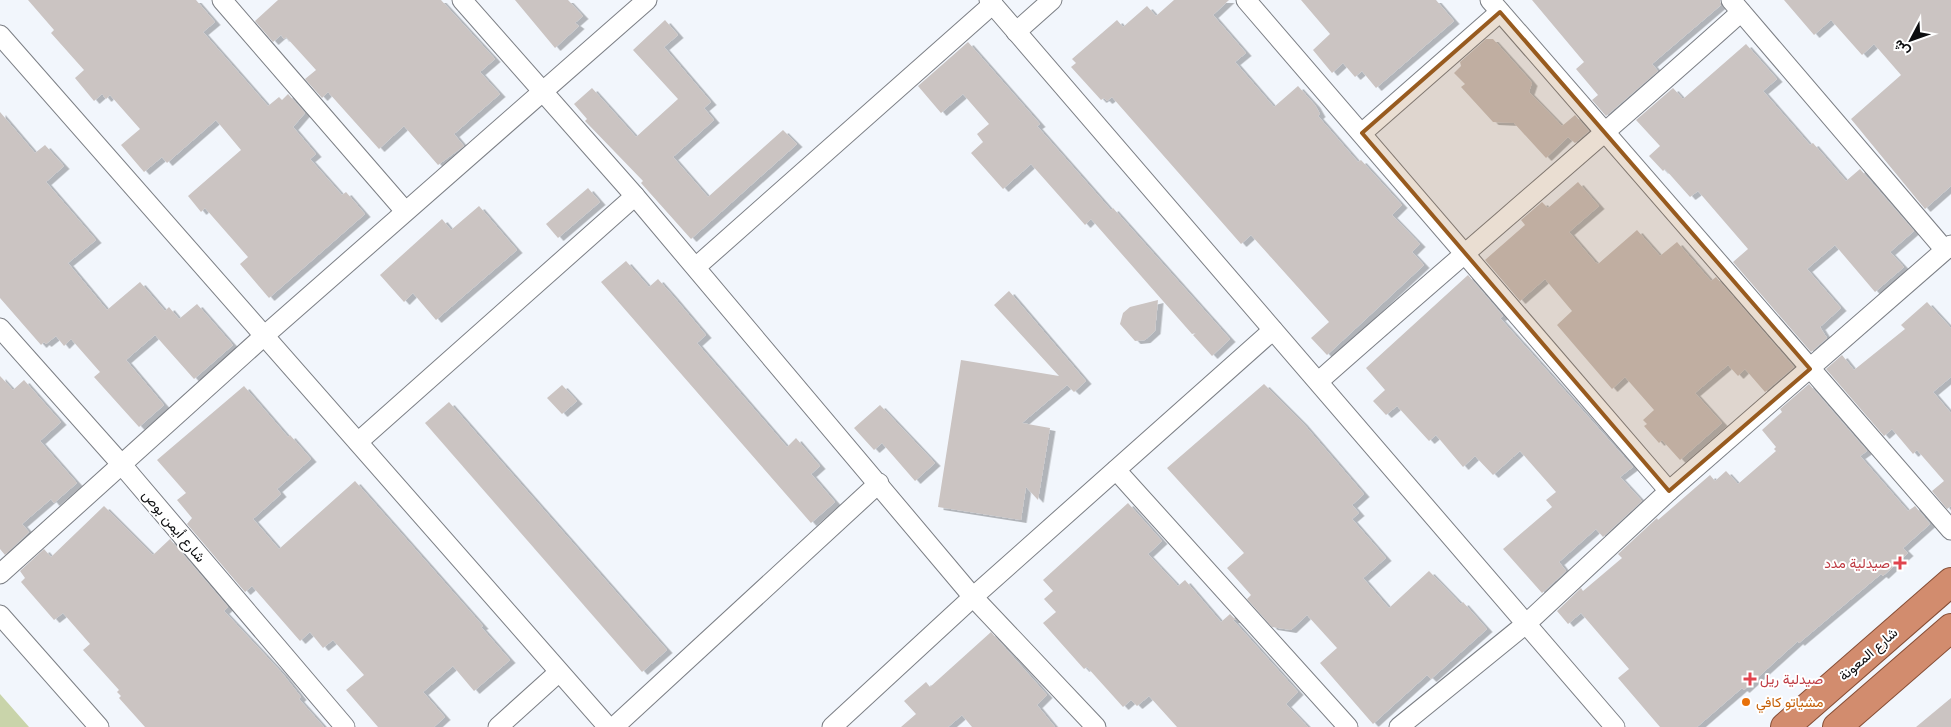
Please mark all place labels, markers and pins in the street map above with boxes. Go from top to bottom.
place label: صيدلية مدد [1824,554,1890,572]
marker: صيدلية مدد [1894,557,1906,569]
place label: صيدلية ريل [1760,670,1824,688]
marker: صيدلية ريل [1744,673,1756,685]
place label: مشياتو كافي [1756,693,1824,714]
marker: مشياتو كافي [1740,696,1752,708]

